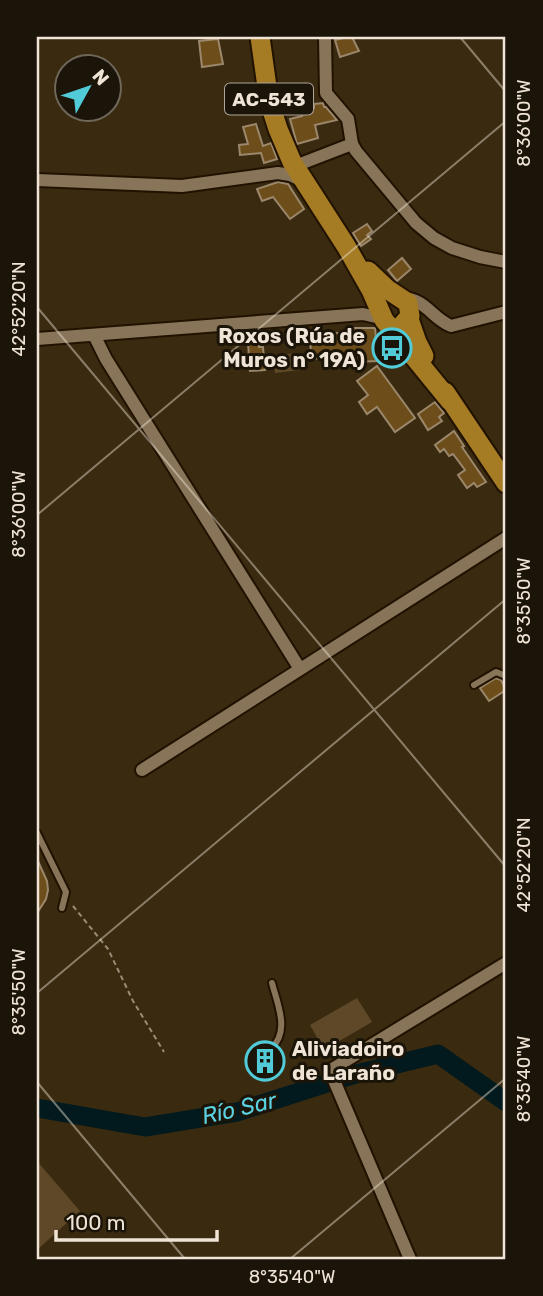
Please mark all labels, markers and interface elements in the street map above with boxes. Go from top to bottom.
north arrow [52,52,122,122]
text: N [87,65,114,90]
text: 8°36'00"W [513,79,535,167]
road number: AC-543 [225,83,313,114]
text: 42°52'20"N [8,261,30,357]
place label: Roxos (Rúa de Muros n° 19A) [218,323,365,372]
bus stop icon: Roxos (Rúa de Muros n° 19A) [371,327,413,369]
text: 8°36'00"W [8,470,30,558]
text: 8°35'50"W [513,557,535,645]
text: 42°52'20"N [513,817,535,913]
text: 8°35'50"W [8,948,30,1036]
place label: Aliviadoiro de Laraño [292,1036,404,1085]
text: 8°35'40"W [513,1036,535,1122]
building icon: Aliviadoiro de Laraño [244,1040,286,1082]
water label: Río Sar [199,1086,280,1130]
scale bar [56,1198,217,1242]
text: 100 m [66,1210,125,1235]
text: 8°35'40"W [249,1266,335,1288]

